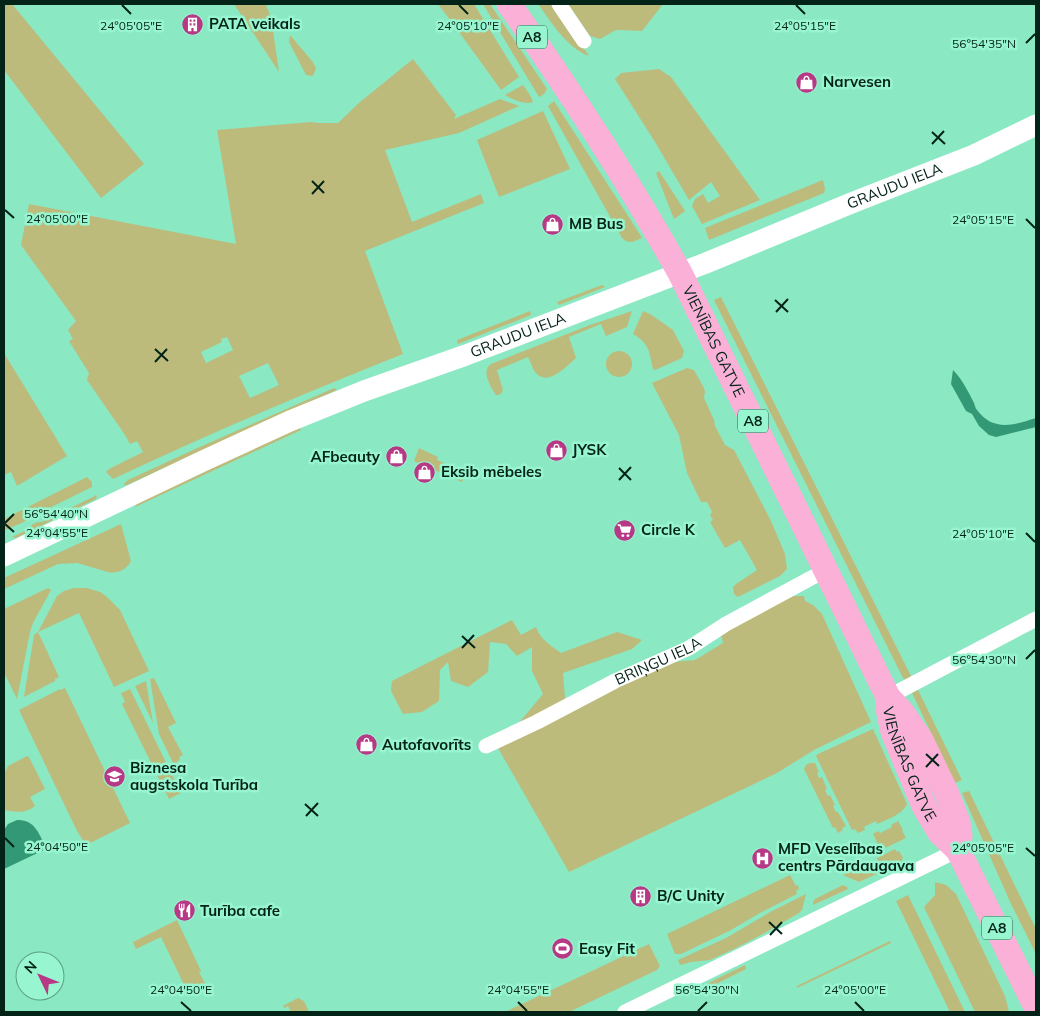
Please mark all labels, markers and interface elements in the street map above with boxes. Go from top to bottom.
building icon: PATA veikals [181,12,205,36]
place label: PATA veikals [209,14,301,33]
text: 24°05'05"E [100,18,162,33]
text: 24°05'10"E [437,18,499,33]
text: 24°05'15"E [774,18,836,33]
road number: A8 [517,26,547,48]
text: 56°54'35"N [952,36,1016,51]
shop icon: Narvesen [795,70,819,94]
place label: Narvesen [823,72,891,91]
street label: GRAUDU IELA [844,158,945,213]
text: 24°05'00"E [26,211,88,226]
shop icon: MB Bus [541,212,565,236]
text: 24°05'15"E [952,212,1014,227]
place label: MB Bus [569,214,623,233]
street label: VIENĪBAS GATVE [679,282,749,400]
street label: GRAUDU IELA [467,308,568,362]
road number: A8 [738,410,768,432]
shop icon: JYSK [544,438,568,462]
place label: JYSK [572,440,607,459]
shop icon: AFbeauty [384,445,408,469]
place label: AFbeauty [310,447,381,466]
shop icon: Eksib mēbeles [413,460,437,484]
place label: Eksib mēbeles [441,462,542,481]
text: 56°54'40"N [24,506,88,521]
supermarket icon: Circle K [613,518,637,542]
place label: Circle K [641,520,696,539]
text: 24°04'55"E [26,525,88,540]
text: 24°05'10"E [952,526,1014,541]
street label: BRIŅĢU IELA [612,632,705,689]
text: 56°54'30"N [952,652,1016,667]
street label: VIENĪBAS GATVE [879,705,941,825]
shop icon: Autofavorīts [354,733,378,757]
place label: Autofavorīts [382,735,471,754]
place label: Biznesa augstskola Turība [130,758,258,794]
school or university icon: Biznesa augstskola Turība [102,765,126,789]
text: 24°04'50"E [26,839,88,854]
place label: MFD Veselības centrs Pārdaugava [778,839,914,875]
text: 24°05'05"E [952,840,1014,855]
hospital icon: MFD Veselības centrs Pārdaugava [750,846,774,870]
building icon: B/C Unity [629,884,653,908]
place label: B/C Unity [657,886,725,905]
restaurant icon: Turība cafe [172,899,196,923]
place label: Turība cafe [200,901,280,920]
road number: A8 [982,916,1012,940]
sports icon: Easy Fit [551,937,575,961]
place label: Easy Fit [579,939,635,958]
north arrow [15,951,65,1001]
text: N [20,957,41,977]
text: 24°04'50"E [150,982,212,997]
text: 24°04'55"E [487,982,549,997]
text: 56°54'30"N [675,982,739,997]
text: 24°05'00"E [824,982,886,997]

